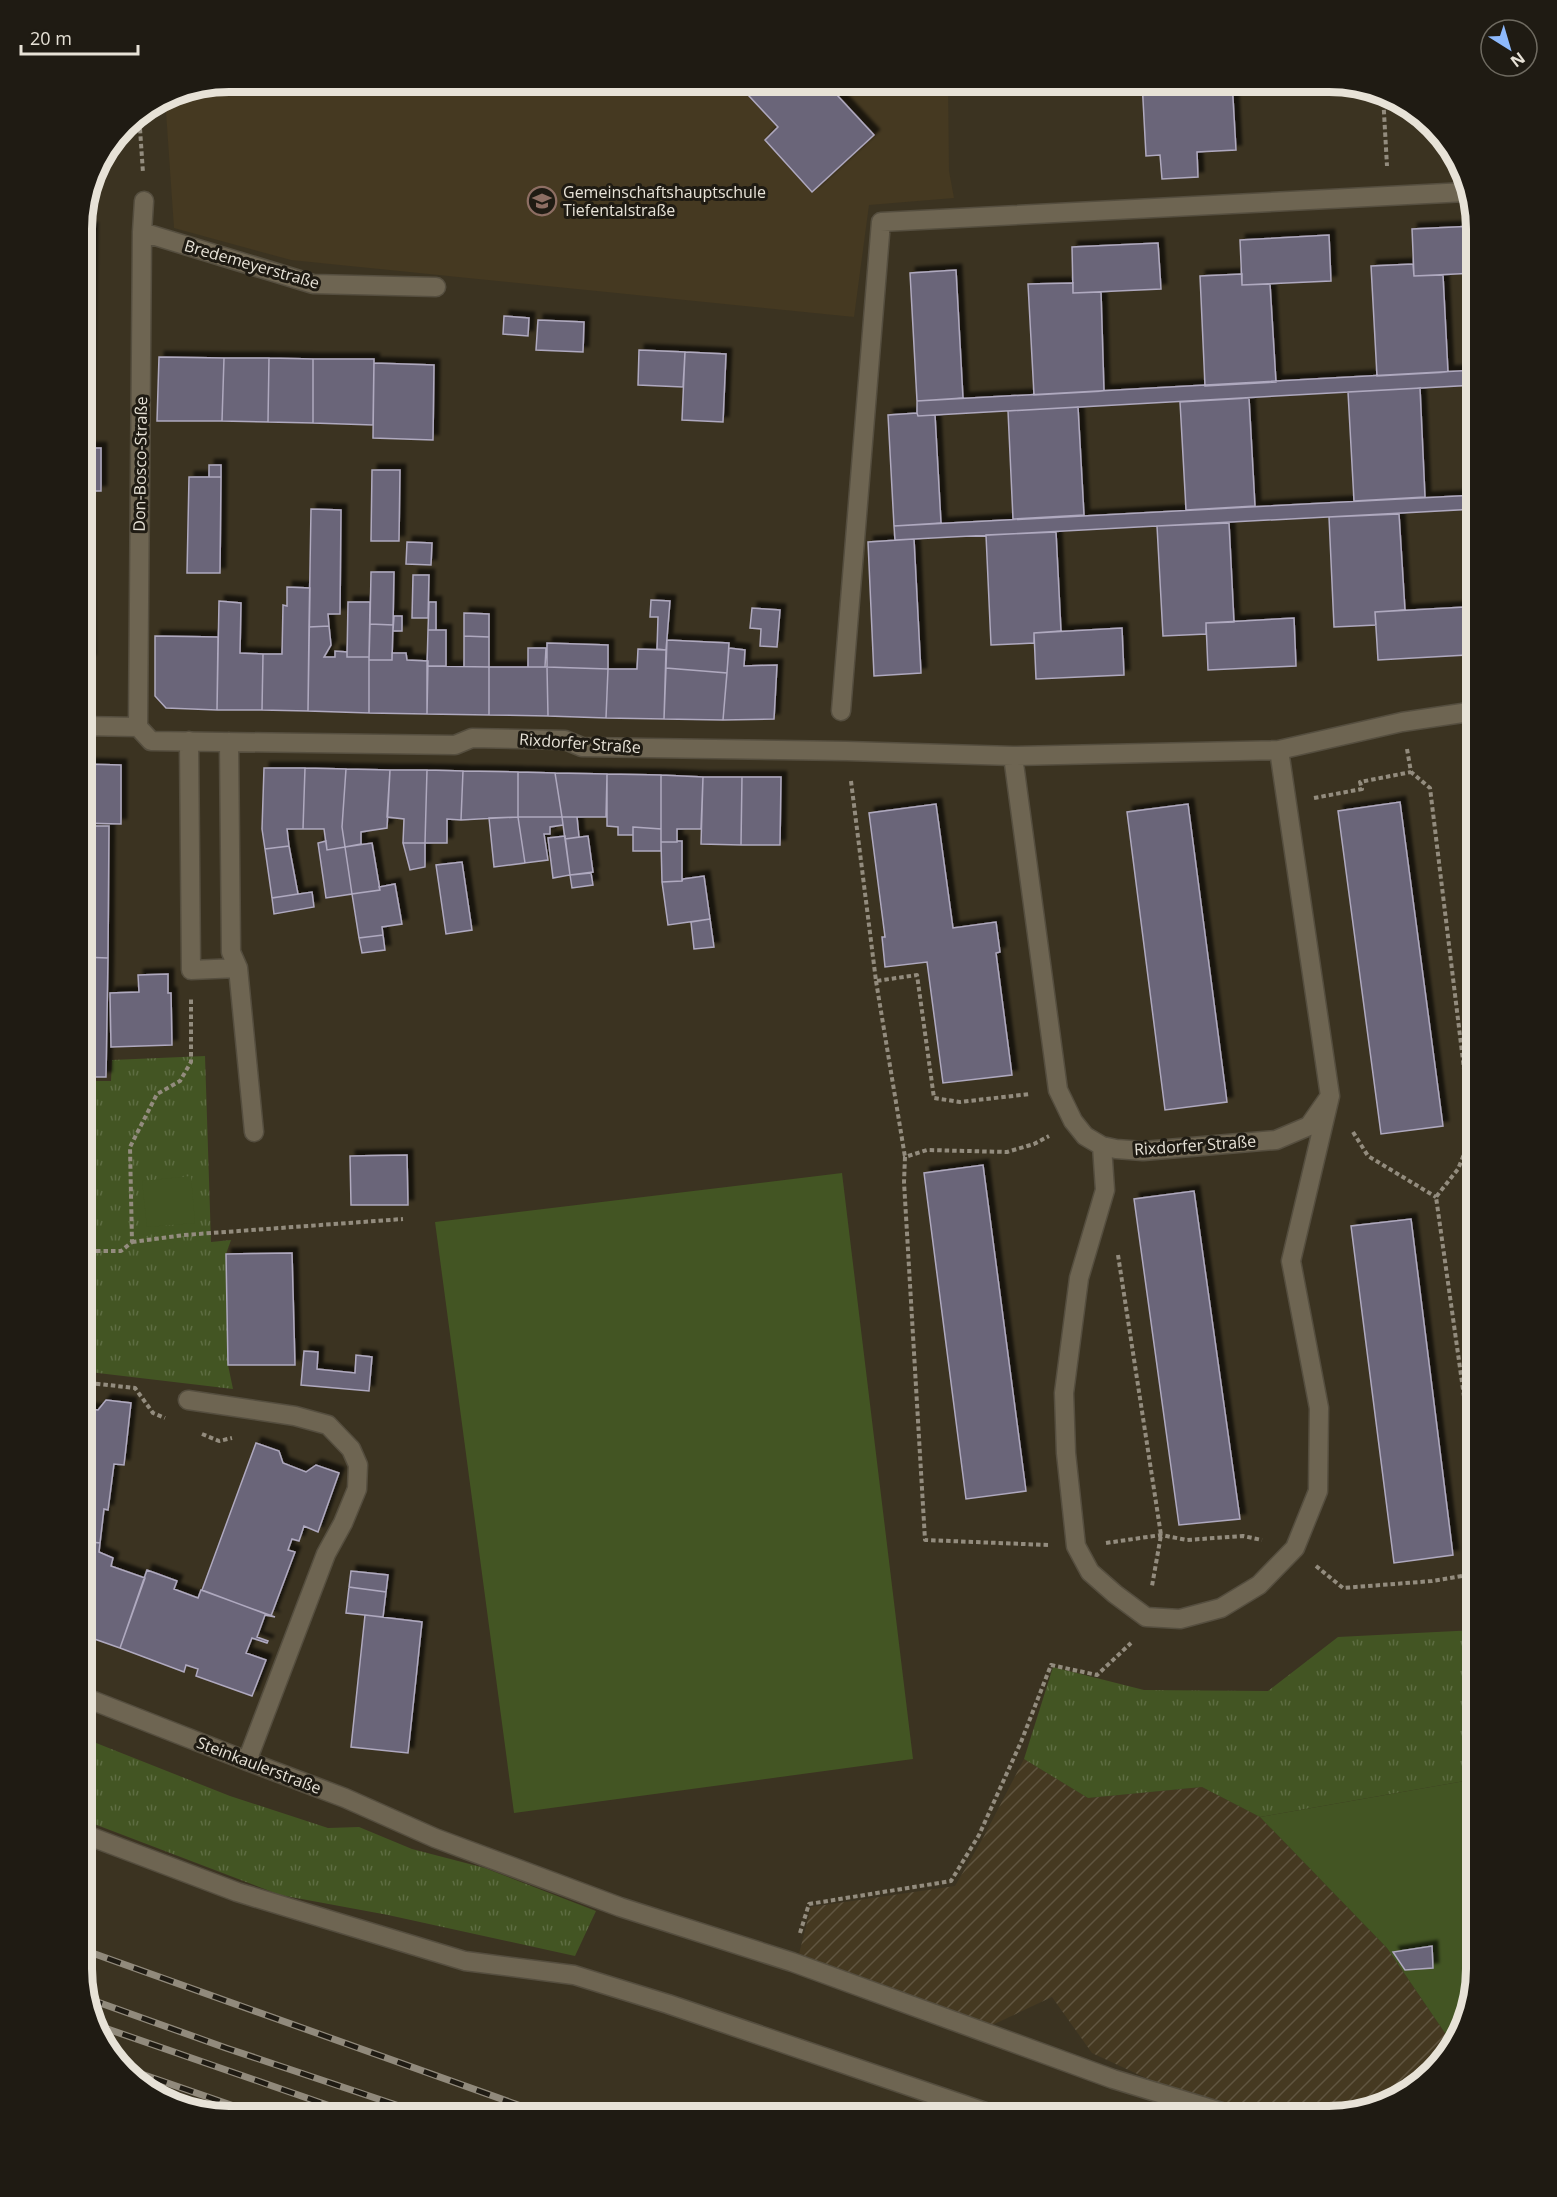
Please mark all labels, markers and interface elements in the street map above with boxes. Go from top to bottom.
scale bar [21,18,138,56]
north arrow [1479,18,1539,78]
text: 20 m [30,26,72,50]
text: N [1506,47,1530,73]
place label: Gemeinschaftshauptschule Tiefentalstraße [563,181,766,221]
school or university icon: Gemeinschaftshauptschule Tiefentalstraße [526,185,558,217]
street label: Bredemeyerstraße [182,234,322,294]
street label: Don-Bosco-Straße [128,396,152,532]
street label: Rixdorfer Straße [518,728,642,758]
street label: Rixdorfer Straße [1133,1130,1257,1160]
street label: Steinkaulerstraße [194,1731,324,1799]

